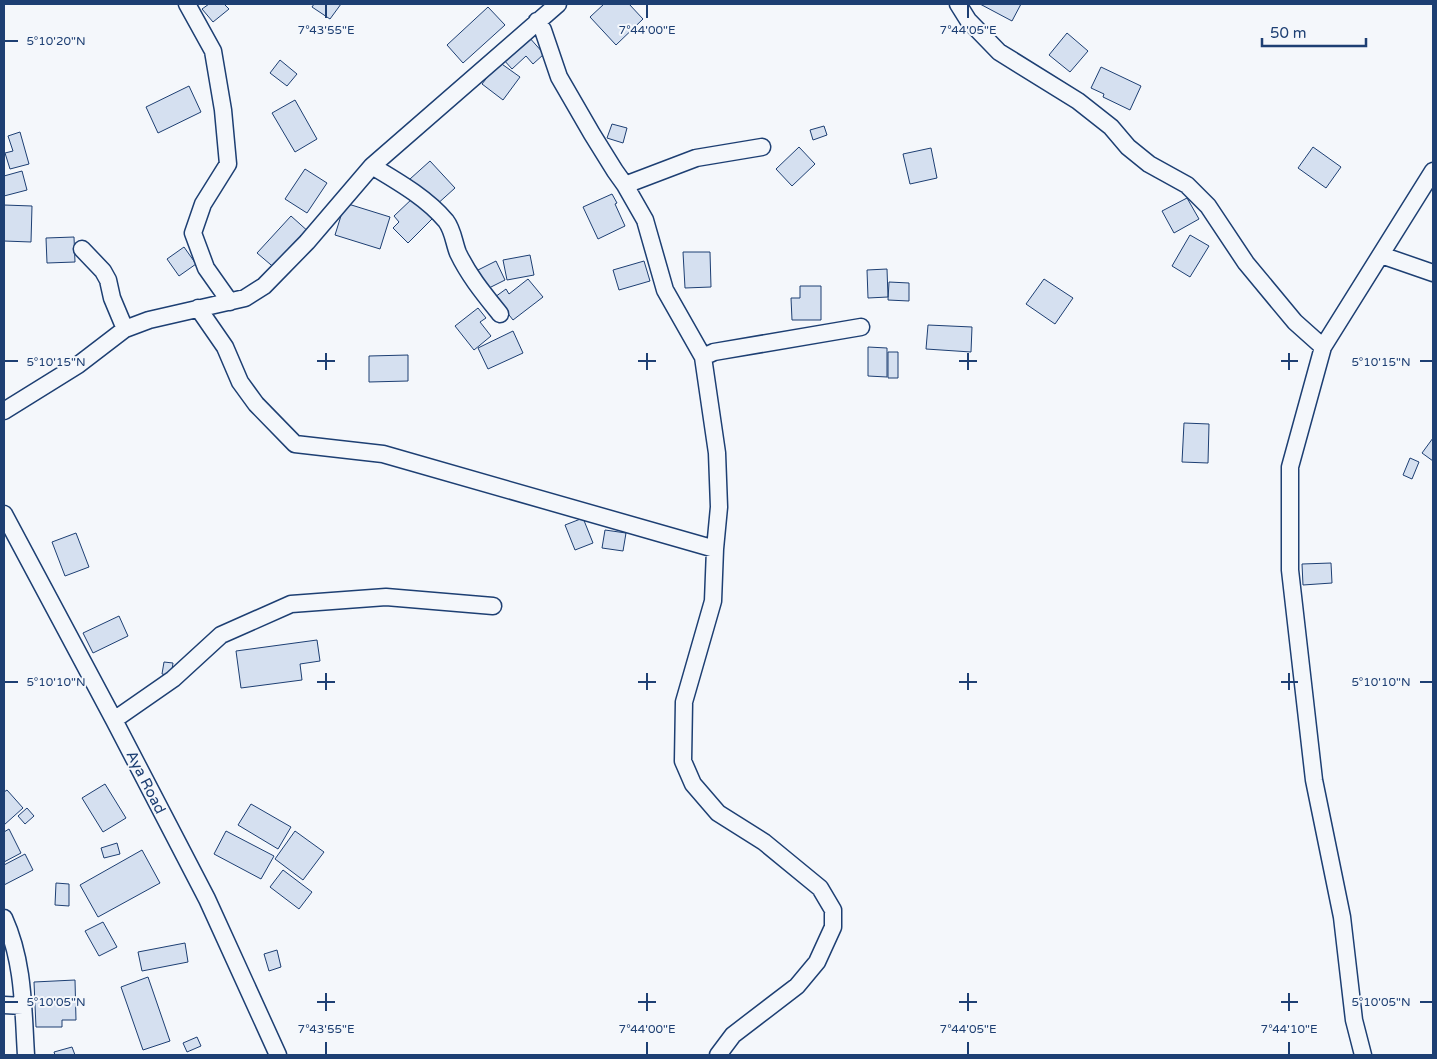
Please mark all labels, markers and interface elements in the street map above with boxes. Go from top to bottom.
scale bar [1262,15,1366,47]
text: 7°43'55"E [297,23,355,37]
text: 7°44'00"E [618,23,676,37]
text: 7°44'05"E [939,23,997,37]
text: 50 m [1270,24,1307,42]
text: 5°10'20"N [26,34,86,48]
text: 5°10'15"N [26,355,86,369]
text: 5°10'15"N [1351,355,1411,369]
text: 5°10'10"N [26,675,86,689]
text: 5°10'10"N [1351,675,1411,689]
street label: Aya Road [122,747,170,817]
text: 5°10'05"N [26,995,86,1009]
text: 5°10'05"N [1351,995,1411,1009]
text: 7°43'55"E [297,1022,355,1036]
text: 7°44'00"E [618,1022,676,1036]
text: 7°44'05"E [939,1022,997,1036]
text: 7°44'10"E [1260,1022,1318,1036]

